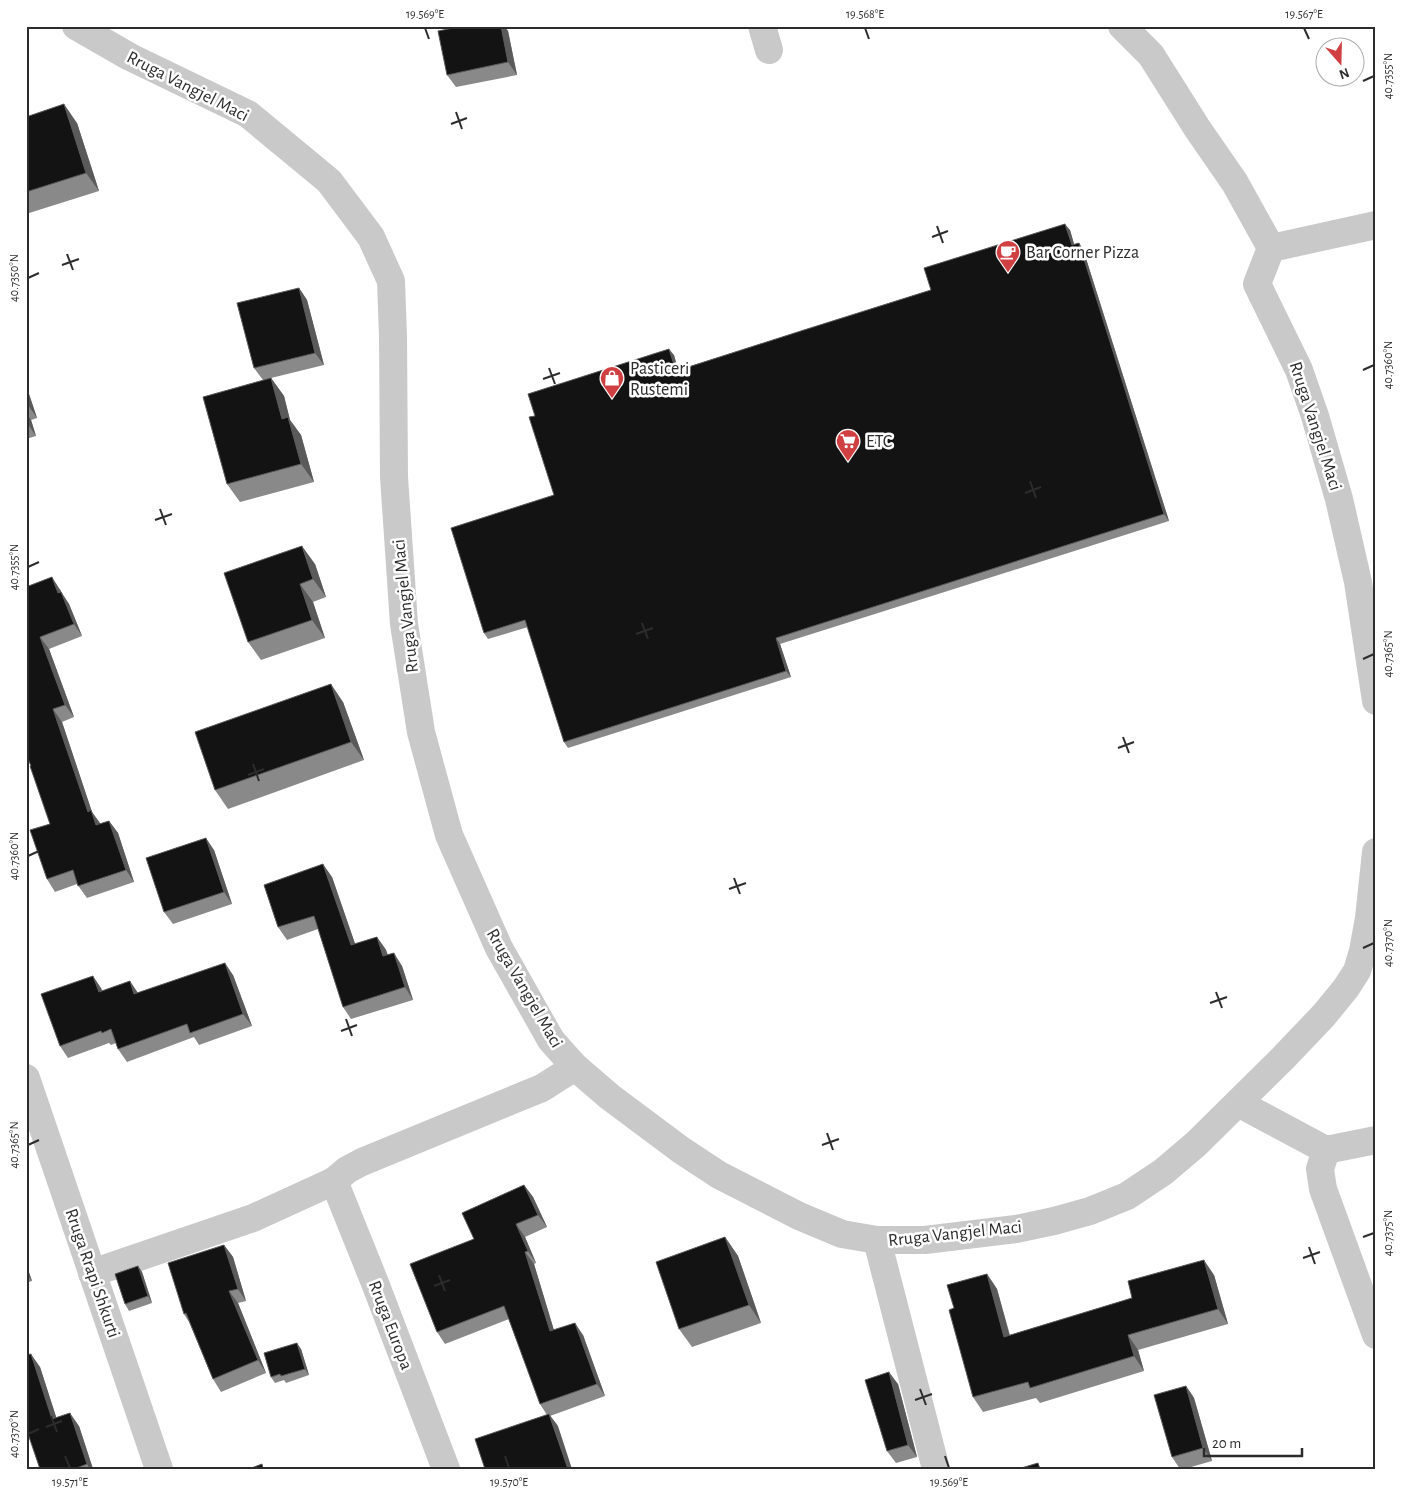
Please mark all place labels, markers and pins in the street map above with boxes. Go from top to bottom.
cafe icon: Bar Corner Pizza [995,239,1021,273]
place label: Bar Corner Pizza [1026,244,1139,262]
place label: Pasticeri Rustemi [630,360,689,399]
shop icon: Pasticeri Rustemi [599,365,625,399]
supermarket icon: ETC [835,428,861,462]
place label: ETC [866,433,892,451]

